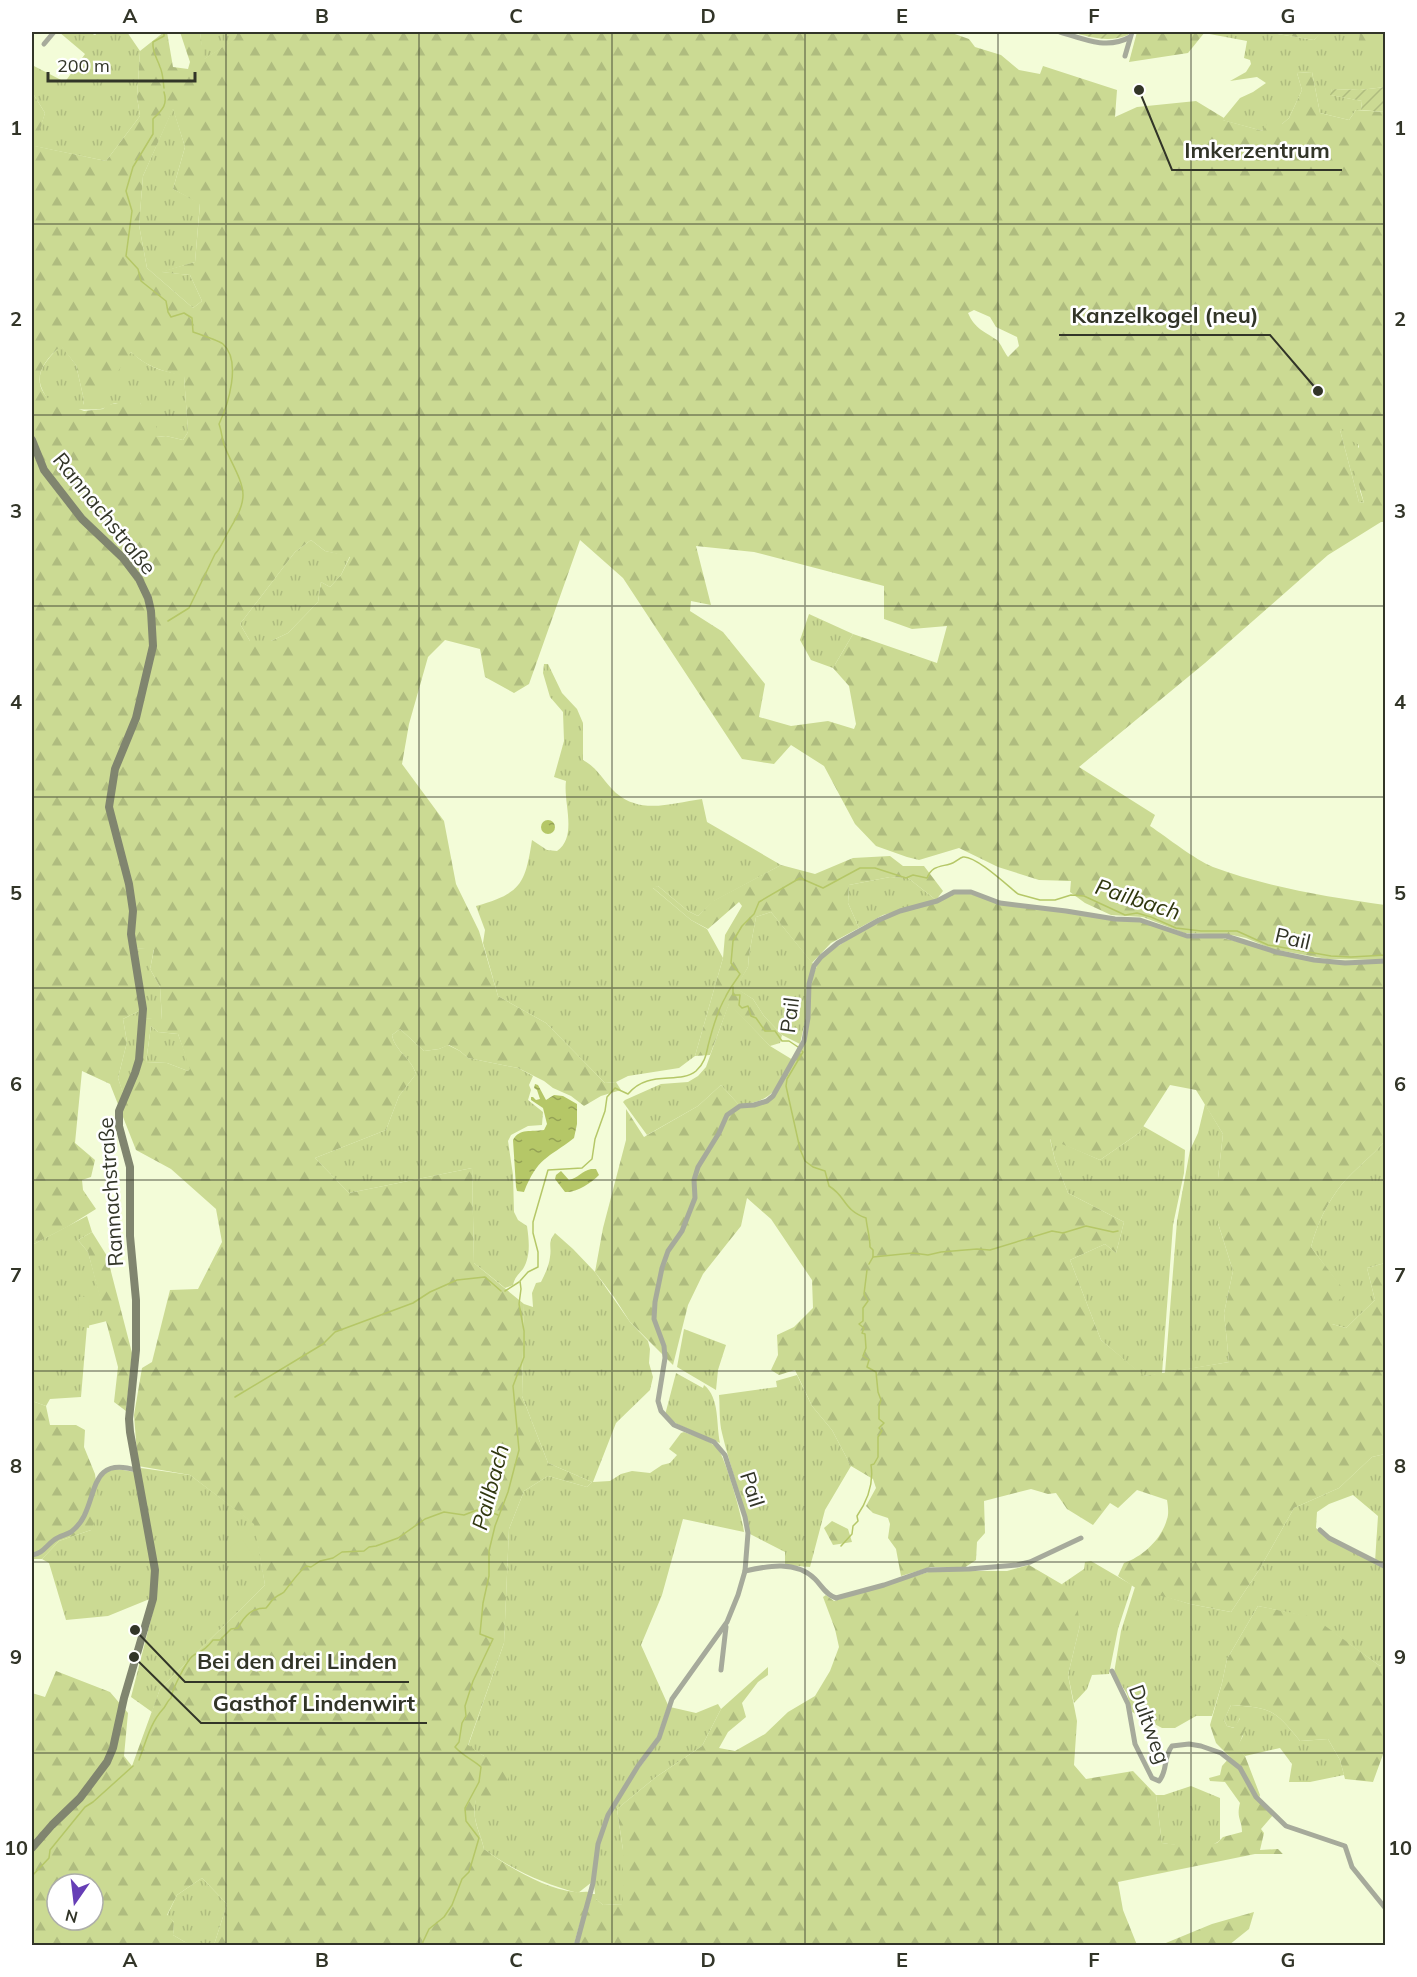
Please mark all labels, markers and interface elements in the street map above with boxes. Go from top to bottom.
text: A [123,3,138,28]
text: B [315,3,329,28]
text: C [509,3,523,28]
text: D [700,3,716,28]
text: E [896,3,908,28]
text: F [1088,3,1100,28]
text: G [1281,3,1295,28]
scale bar [48,45,195,83]
text: 200 m [57,54,110,77]
text: 1 [10,115,22,140]
text: 1 [1394,115,1406,140]
callout: Imkerzentrum [1172,130,1342,170]
text: Imkerzentrum [1184,136,1330,164]
callout: Kanzelkogel (neu) [1059,295,1270,335]
text: Kanzelkogel (neu) [1071,301,1259,329]
text: 2 [10,306,22,331]
text: 2 [1394,306,1406,331]
street label: Rannachstraße [48,447,162,579]
text: 3 [10,498,22,523]
text: 3 [1394,498,1406,523]
text: 4 [10,689,22,714]
text: 4 [1394,689,1406,714]
water label: Pailbach [1092,872,1184,926]
text: 5 [10,880,22,905]
text: 5 [1394,880,1406,905]
street label: Pail [1273,921,1313,955]
street label: Pail [774,996,804,1034]
text: 6 [10,1071,22,1096]
text: 6 [1394,1071,1406,1096]
street label: Rannachstraße [92,1117,128,1267]
text: 7 [10,1262,22,1287]
text: 7 [1394,1262,1406,1287]
water label: Pailbach [465,1441,515,1533]
text: 8 [10,1453,22,1478]
text: 8 [1394,1453,1406,1478]
street label: Pail [735,1468,771,1510]
callout: Bei den drei Linden [185,1642,409,1682]
text: 9 [10,1644,22,1669]
text: 9 [1394,1644,1406,1669]
text: Bei den drei Linden [197,1647,397,1675]
street label: Dultweg [1124,1681,1176,1767]
callout: Gasthof Lindenwirt [201,1683,427,1723]
text: Gasthof Lindenwirt [213,1689,415,1717]
text: 10 [4,1835,28,1860]
text: 10 [1388,1835,1412,1860]
north arrow [45,1872,105,1932]
text: N [63,1905,80,1928]
text: A [123,1947,138,1972]
text: B [315,1947,329,1972]
text: C [509,1947,523,1972]
text: D [700,1947,716,1972]
text: E [896,1947,908,1972]
text: F [1088,1947,1100,1972]
text: G [1281,1947,1295,1972]

